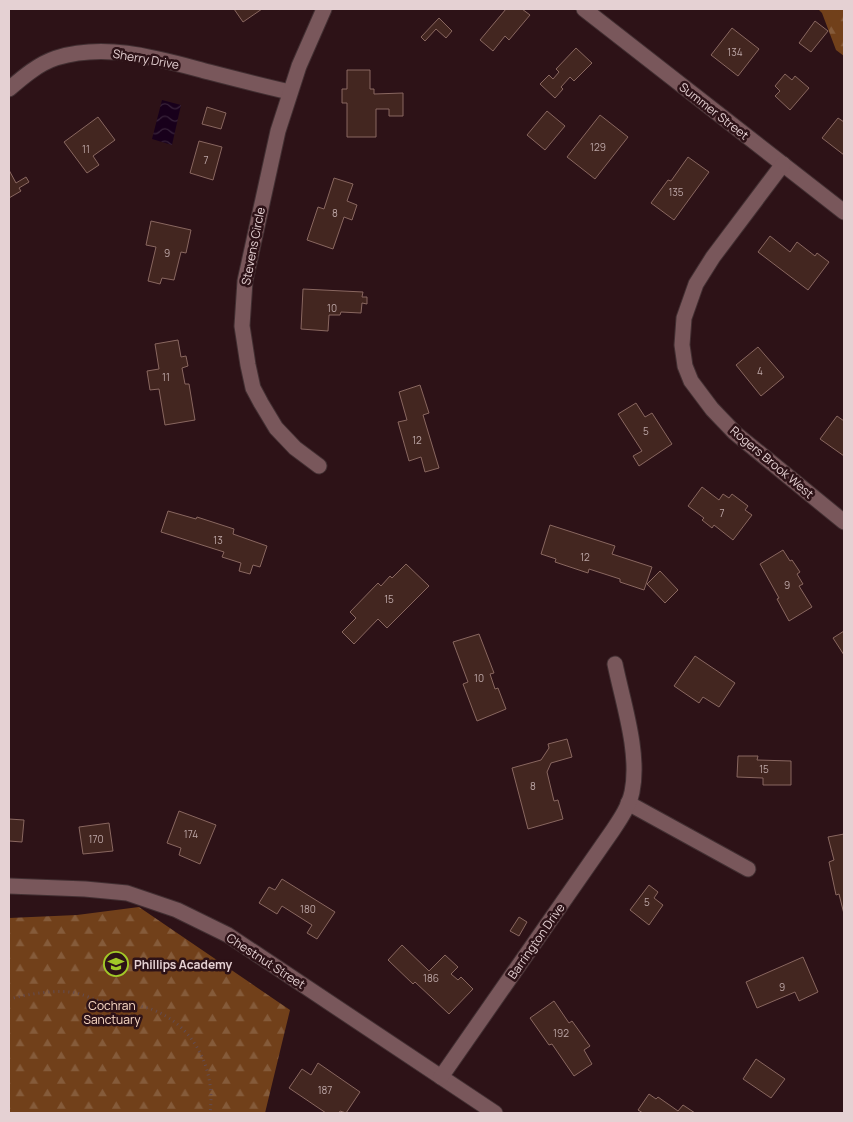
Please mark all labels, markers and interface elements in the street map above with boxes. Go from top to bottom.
street label: Sherry Drive [112,45,180,73]
house number: 134 [727,45,743,59]
street label: Summer Street [676,78,752,144]
house number: 129 [590,140,606,154]
house number: 11 [82,142,90,156]
house number: 7 [203,153,209,167]
house number: 135 [668,185,684,199]
street label: Stevens Circle [237,206,269,286]
house number: 8 [332,206,338,220]
house number: 9 [164,246,170,260]
house number: 10 [327,301,337,315]
house number: 4 [757,364,763,378]
house number: 11 [162,370,170,384]
street label: Rogers Brook West [727,422,818,502]
house number: 5 [643,424,649,438]
house number: 12 [412,433,422,447]
house number: 7 [719,506,725,520]
house number: 13 [213,533,223,547]
house number: 12 [580,550,590,564]
house number: 9 [784,578,790,592]
house number: 15 [384,592,394,606]
house number: 10 [474,671,484,685]
house number: 15 [759,762,769,776]
house number: 8 [530,779,536,793]
house number: 174 [184,827,198,841]
house number: 170 [88,832,104,846]
house number: 5 [644,895,650,909]
street label: Barrington Drive [504,900,568,982]
house number: 180 [300,902,316,916]
street label: Chestnut Street [223,929,309,993]
school or university icon: Phillips Academy [103,951,129,977]
place label: Phillips Academy [134,956,233,973]
house number: 186 [423,971,439,985]
house number: 9 [779,980,785,994]
park label: Cochran Sanctuary [84,997,141,1028]
house number: 192 [553,1026,569,1040]
house number: 187 [318,1083,332,1097]

